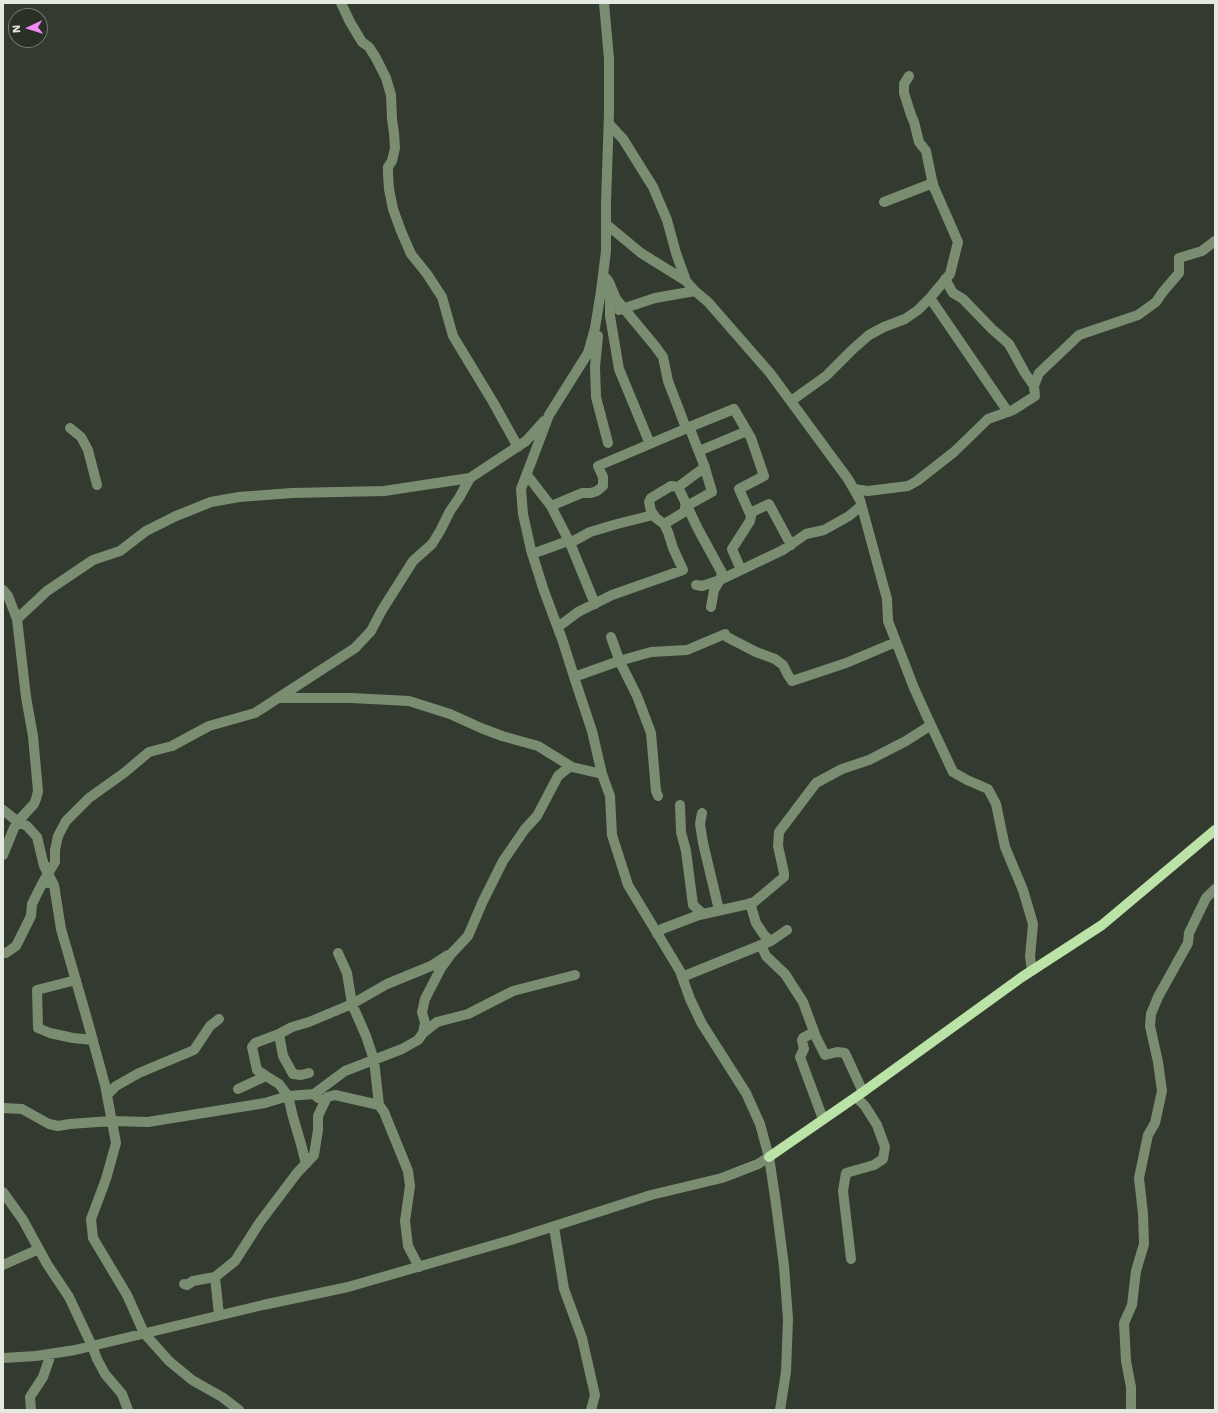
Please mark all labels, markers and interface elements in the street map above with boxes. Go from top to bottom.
north arrow [8,8,48,48]
text: N [10,24,23,33]

